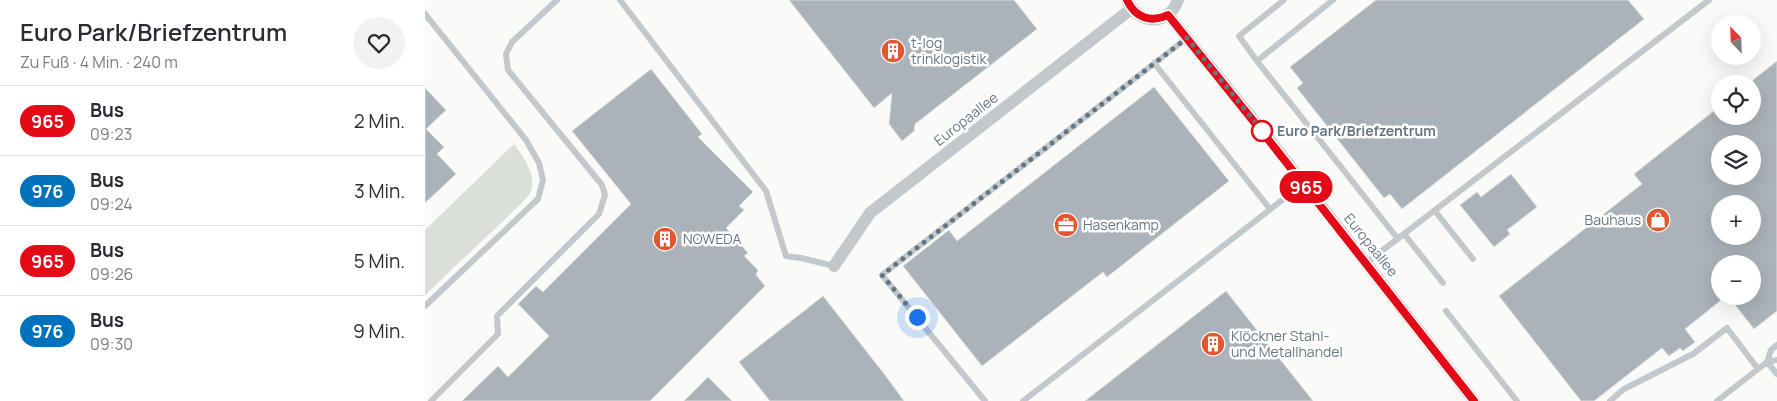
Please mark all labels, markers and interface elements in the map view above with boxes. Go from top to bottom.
text: Euro Park/Briefzentrum [20,15,287,48]
north arrow [1711,15,1761,65]
map controls [1711,15,1761,305]
button: heart [353,17,405,69]
place label: t-log trinklogistik [911,33,988,68]
building icon: t-log trinklogistik [880,38,906,64]
text: Zu Fuß · 4 Min. · 240 m [20,51,178,73]
button: locate [1711,75,1761,125]
street label: Europaallee [930,88,1002,150]
text: Bus [90,97,124,123]
text: 2 Min. [354,108,405,134]
text: 965 [31,109,64,133]
marker: Euro Park/Briefzentrum [1251,120,1273,142]
place label: Euro Park/Briefzentrum [1277,121,1436,140]
text: 09:23 [90,123,132,145]
button: layers [1711,135,1761,185]
text: Bus [90,167,124,193]
line badge: 965 [1277,171,1335,203]
text: 965 [1290,175,1322,199]
text: 3 Min. [354,178,405,204]
text: 976 [32,179,63,203]
text: 09:24 [90,193,133,215]
button: + [1711,195,1761,245]
shop icon: Bauhaus [1645,207,1671,233]
street label: Europaallee [1340,209,1403,280]
place label: Bauhaus [1585,210,1641,229]
office icon: Hasenkamp [1053,212,1079,238]
place label: Hasenkamp [1083,215,1159,234]
building icon: NOWEDA [652,226,678,252]
place label: NOWEDA [683,229,741,248]
text: Bus [90,237,124,263]
text: 5 Min. [354,248,405,274]
text: 965 [31,249,64,273]
button: − [1711,255,1761,305]
text: 09:26 [90,263,134,285]
your location [905,305,930,330]
text: Bus [90,307,124,333]
text: 9 Min. [353,318,405,344]
text: 976 [32,319,63,343]
place label: Klöckner Stahl- und Metallhandel [1231,326,1343,361]
building icon: Klöckner Stahl- und Metallhandel [1200,331,1226,357]
text: 09:30 [90,333,133,355]

